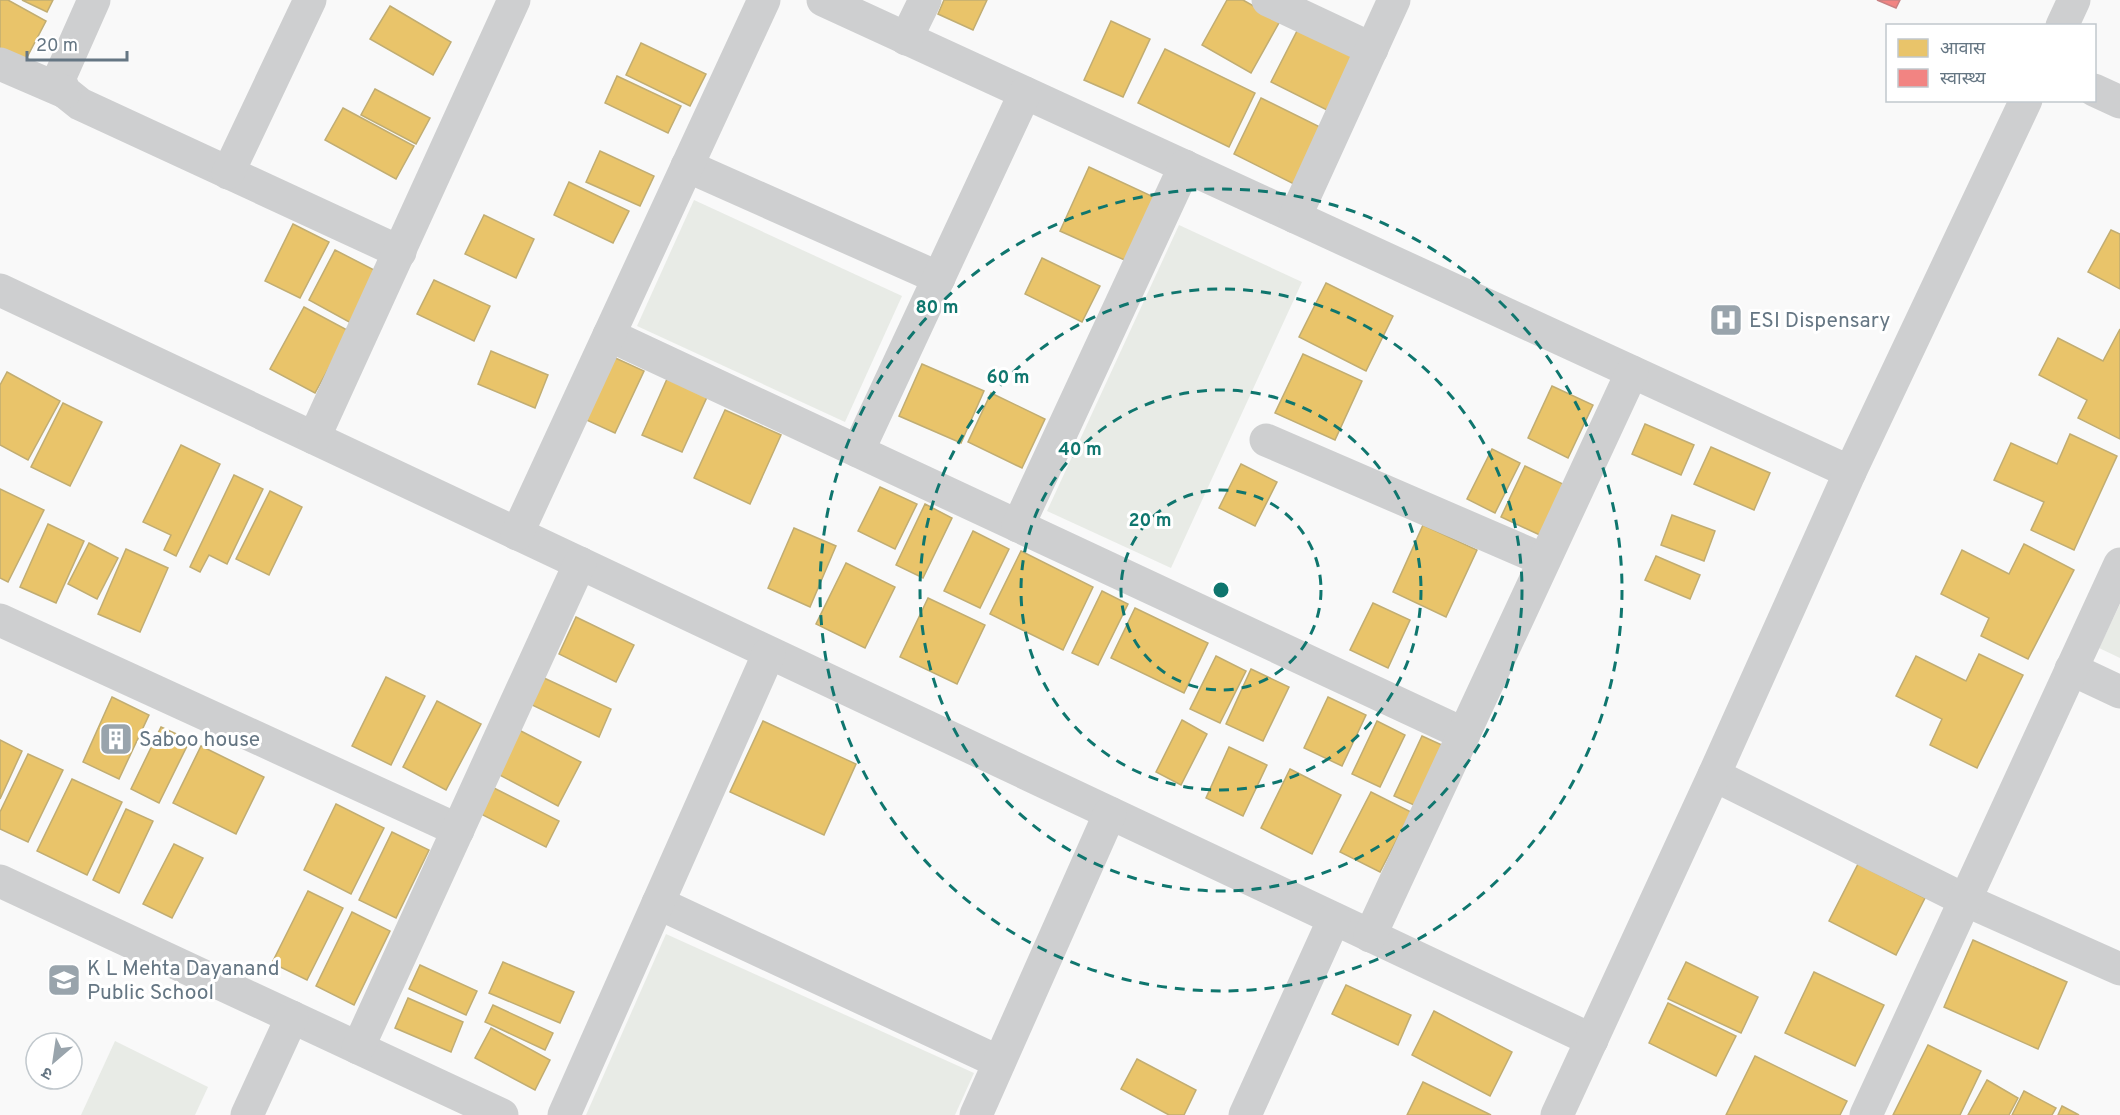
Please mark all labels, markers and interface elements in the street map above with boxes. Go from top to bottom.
scale bar [27,24,128,62]
legend [1886,24,2096,102]
text: 20 m [36,35,78,58]
text: आवास [1940,38,1986,61]
text: स्वास्थ्य [1940,68,1986,91]
text: 80 m [915,297,959,320]
hospital icon: ESI Dispensary [1708,302,1744,338]
place label: ESI Dispensary [1749,308,1890,335]
text: 60 m [986,367,1030,390]
text: 40 m [1058,439,1102,462]
text: 20 m [1128,510,1172,533]
centre of rings [1211,580,1231,600]
building icon: Saboo house [98,721,134,757]
place label: Saboo house [139,727,260,754]
place label: K L Mehta Dayanand Public School [87,956,280,1007]
school or university icon: K L Mehta Dayanand Public School [46,962,82,998]
north arrow [24,1031,84,1091]
text: उ [38,1061,57,1083]

